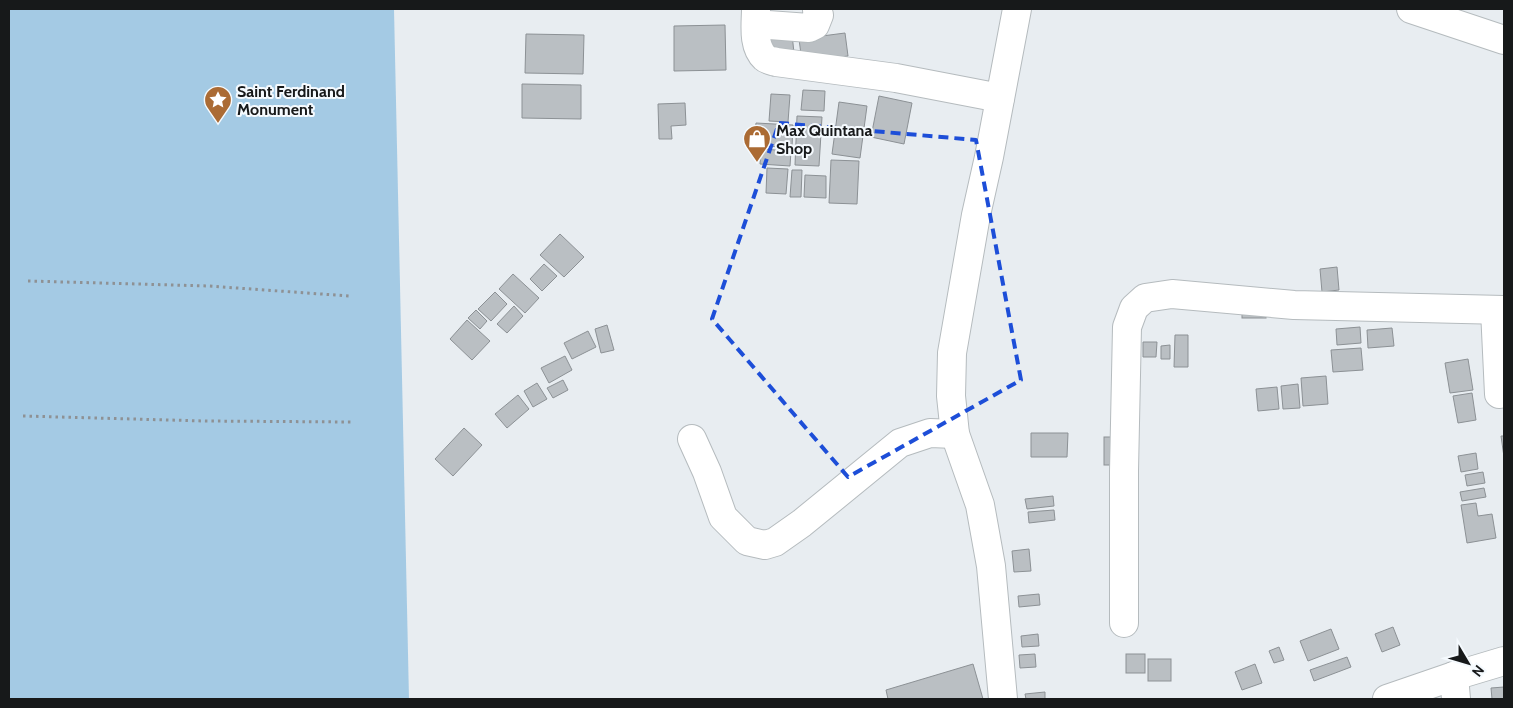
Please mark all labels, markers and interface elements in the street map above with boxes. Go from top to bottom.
place label: Saint Ferdinand Monument [237,82,345,119]
place icon: Saint Ferdinand Monument [203,85,233,124]
place label: Max Quintana Shop [776,121,872,158]
shop icon: Max Quintana Shop [742,124,772,163]
north arrow [1443,638,1493,688]
text: N [1468,662,1488,680]

